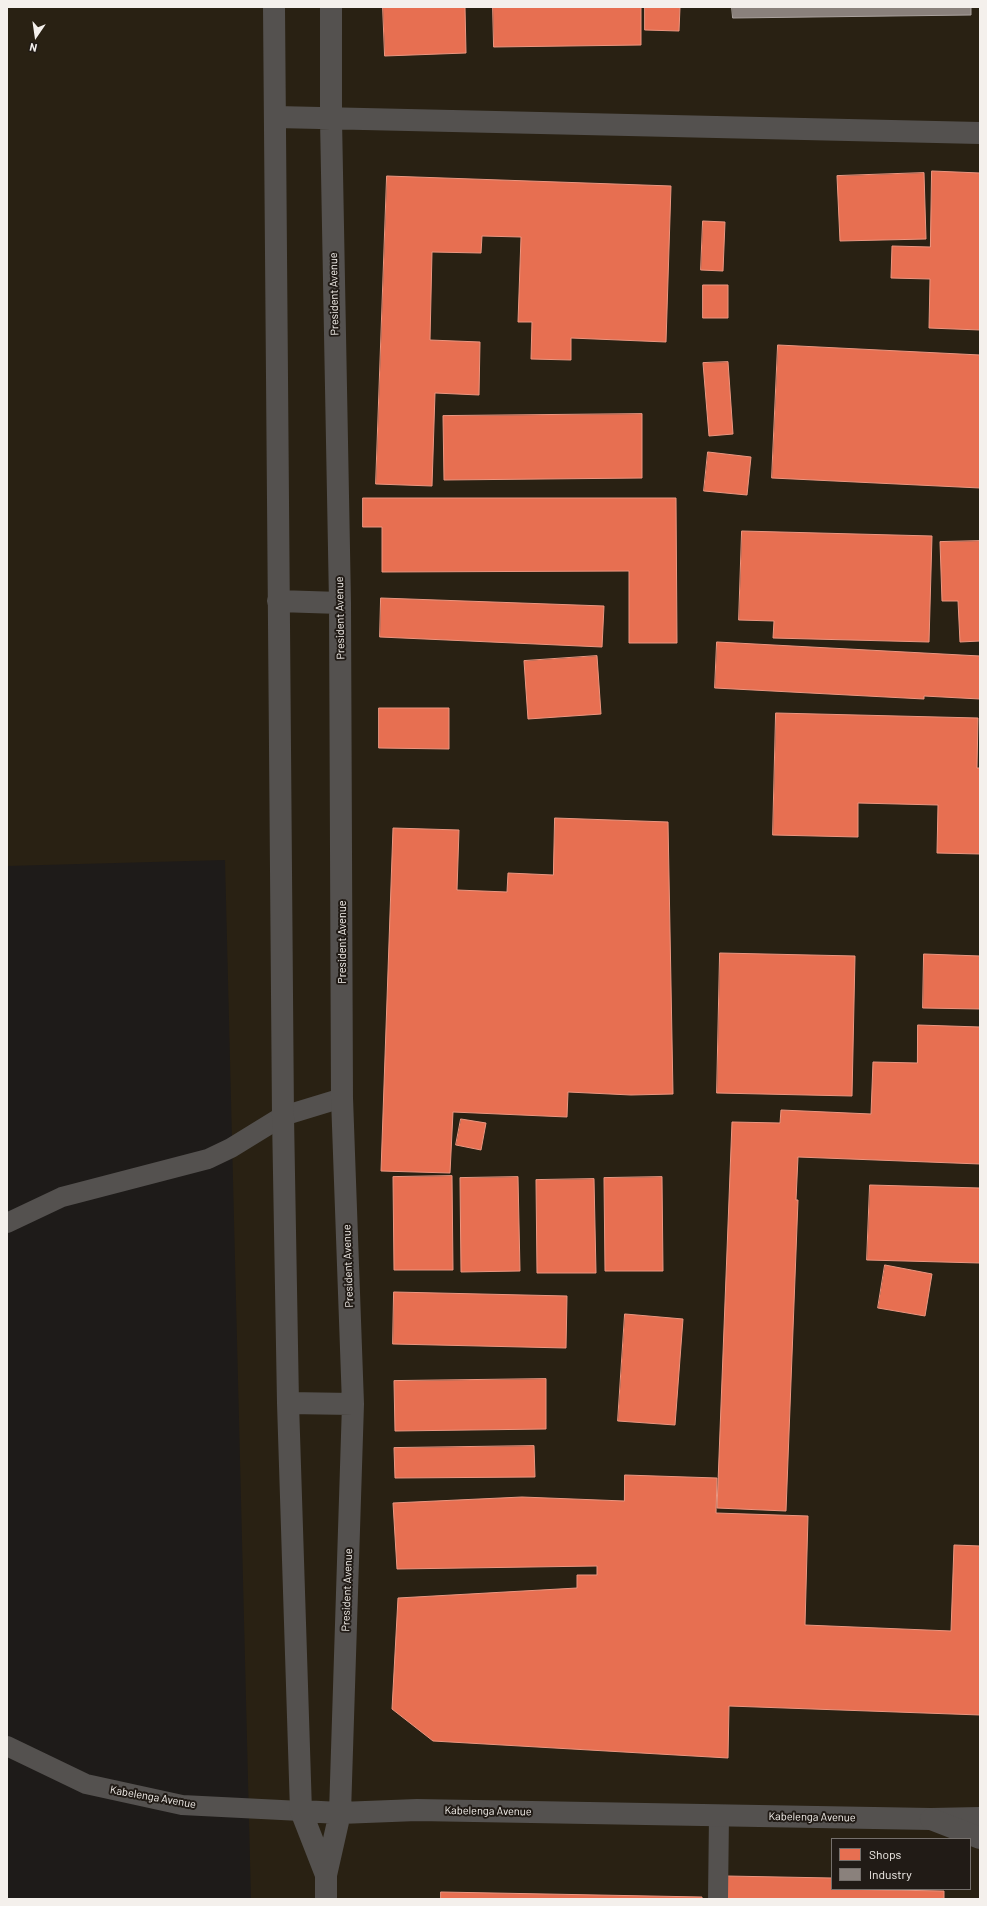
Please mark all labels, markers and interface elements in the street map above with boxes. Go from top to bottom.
north arrow [16,16,56,56]
text: N [28,41,38,55]
street label: President Avenue [327,252,341,336]
street label: President Avenue [333,576,347,660]
street label: President Avenue [335,900,349,984]
street label: President Avenue [340,1224,356,1308]
street label: President Avenue [339,1548,355,1632]
street label: Kabelenga Avenue [109,1783,197,1811]
street label: Kabelenga Avenue [444,1804,532,1818]
street label: Kabelenga Avenue [768,1810,856,1824]
legend [831,1838,971,1890]
text: Shops [869,1847,901,1861]
text: Industry [869,1867,912,1881]

